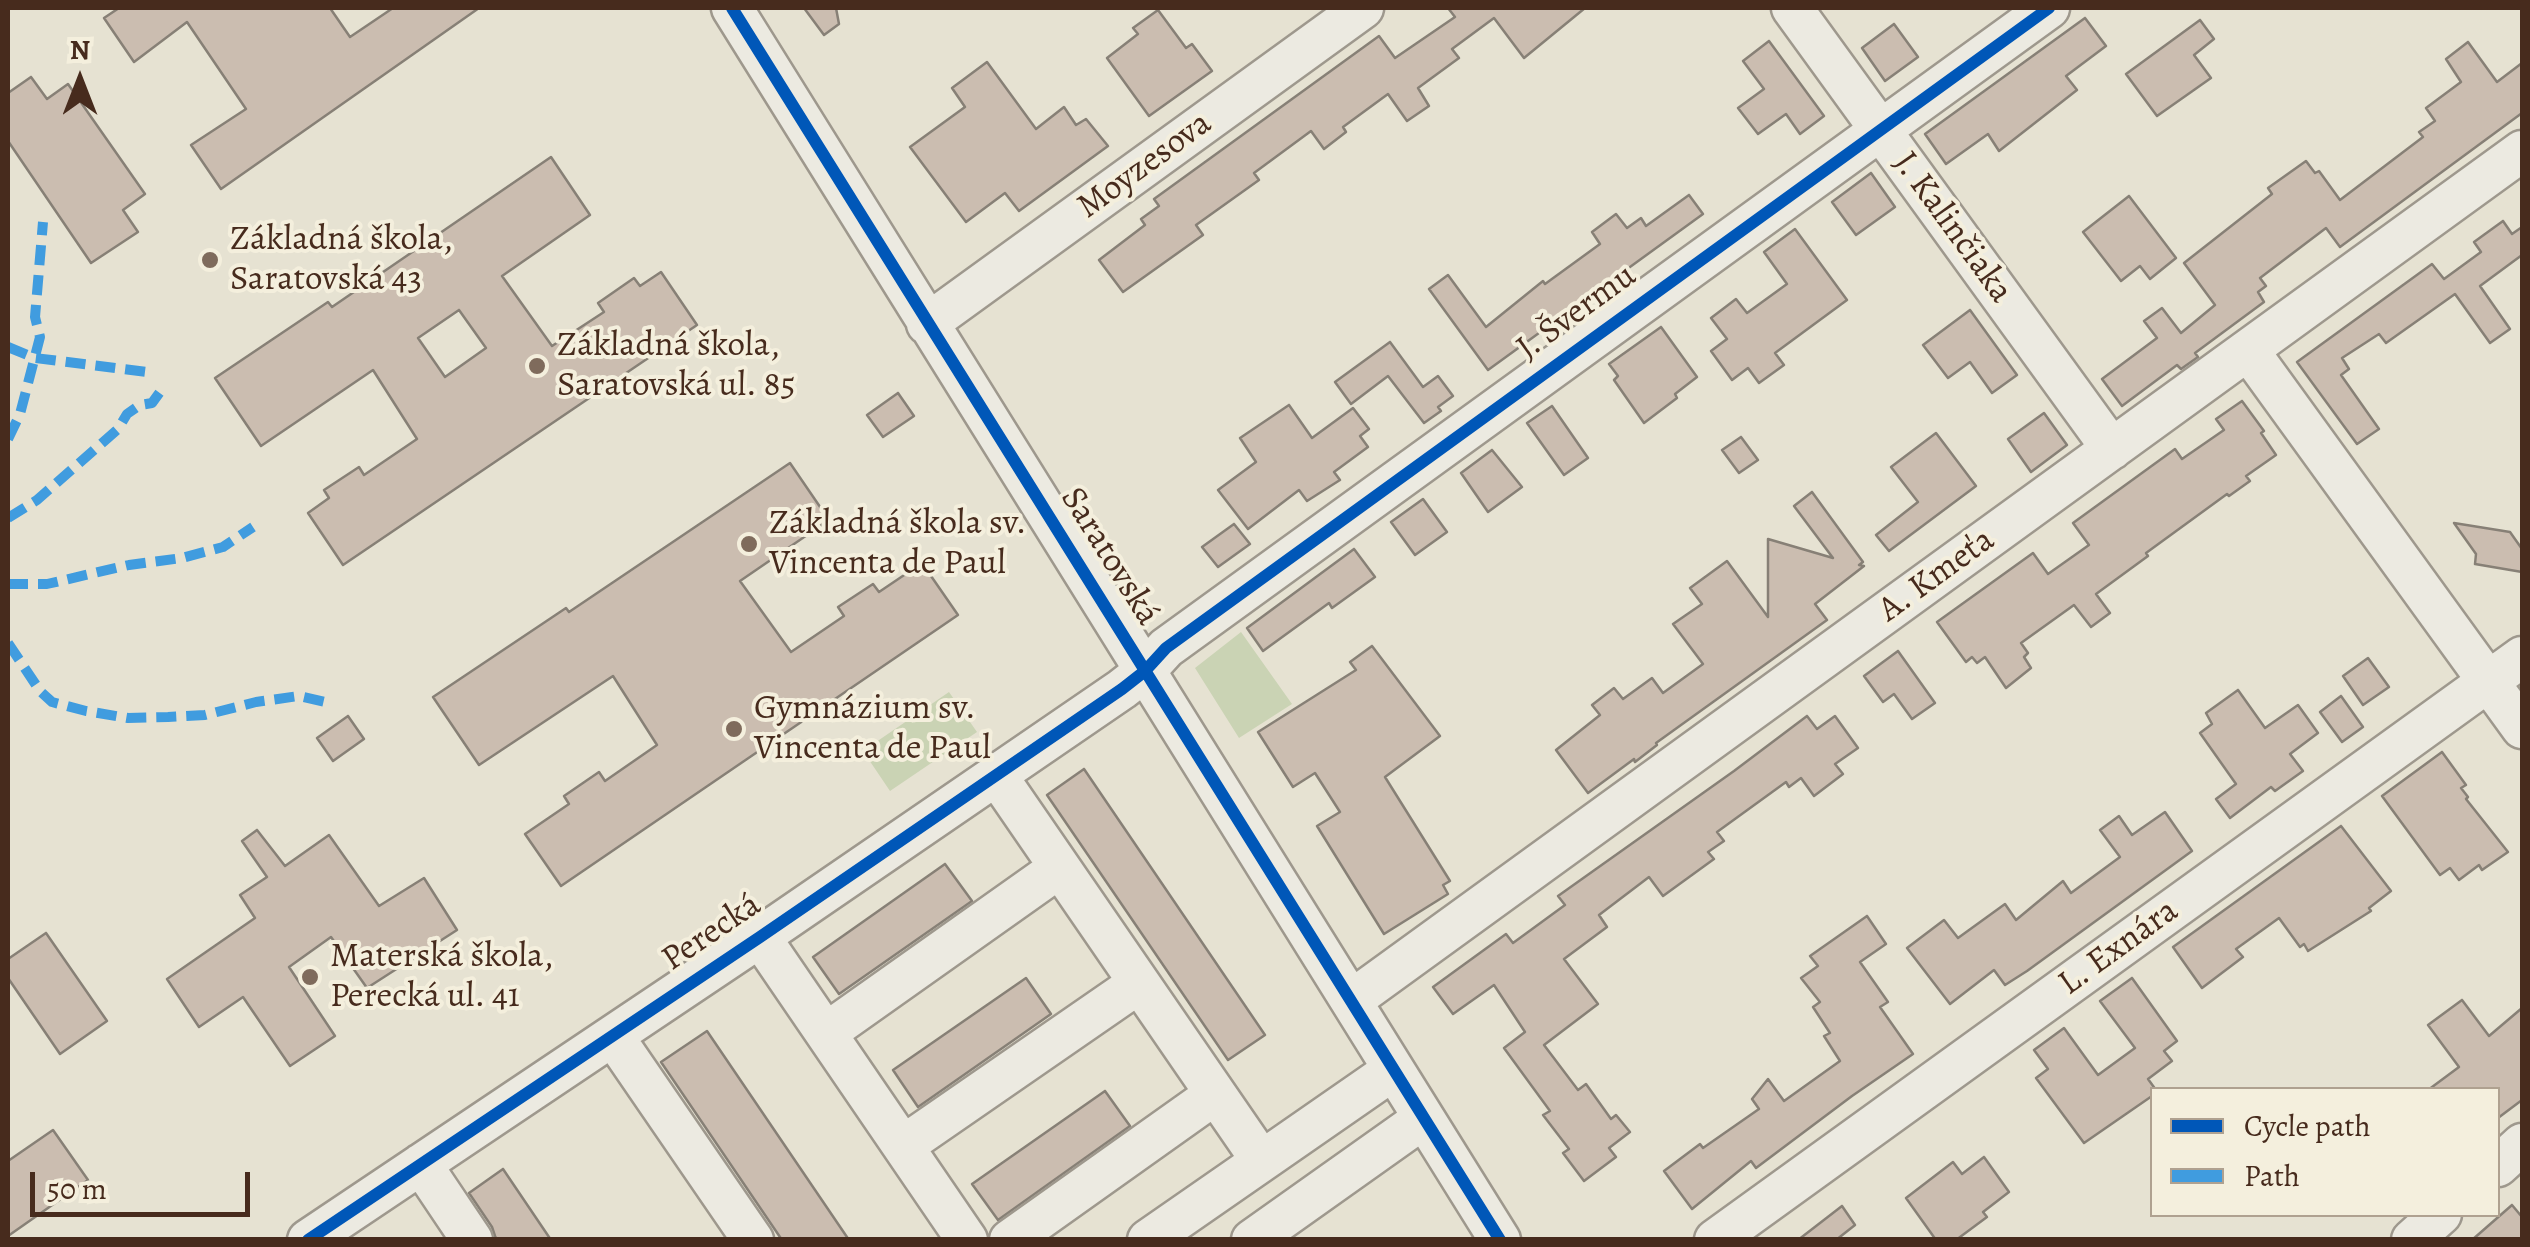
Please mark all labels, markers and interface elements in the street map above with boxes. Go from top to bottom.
north arrow [30,30,130,130]
text: N [70,31,90,69]
street label: Moyzesova [1070,103,1220,229]
street label: J. Kalinčiaka [1883,144,2021,312]
place label: Základná škola, Saratovská 43 [230,219,453,301]
marker: Základná škola, Saratovská 43 [199,249,221,271]
street label: J. Švermu [1509,256,1645,370]
place label: Základná škola, Saratovská ul. 85 [557,325,796,407]
marker: Základná škola, Saratovská ul. 85 [526,355,548,377]
street label: Saratovská [1050,480,1168,634]
place label: Základná škola sv. Vincenta de Paul [769,503,1026,585]
street label: A. Kmeťa [1871,520,2003,632]
marker: Základná škola sv. Vincenta de Paul [738,533,760,555]
place label: Gymnázium sv. Vincenta de Paul [754,688,991,770]
marker: Gymnázium sv. Vincenta de Paul [723,718,745,740]
street label: Perecká [655,885,769,981]
street label: L. Exnára [2051,891,2187,1005]
place label: Materská škola, Perecká ul. 41 [330,936,554,1018]
marker: Materská škola, Perecká ul. 41 [299,966,321,988]
legend [2150,1087,2500,1217]
text: Cycle path [2244,1106,2371,1146]
scale bar [35,1152,255,1214]
text: Path [2244,1156,2300,1196]
text: 50 m [47,1169,107,1209]

